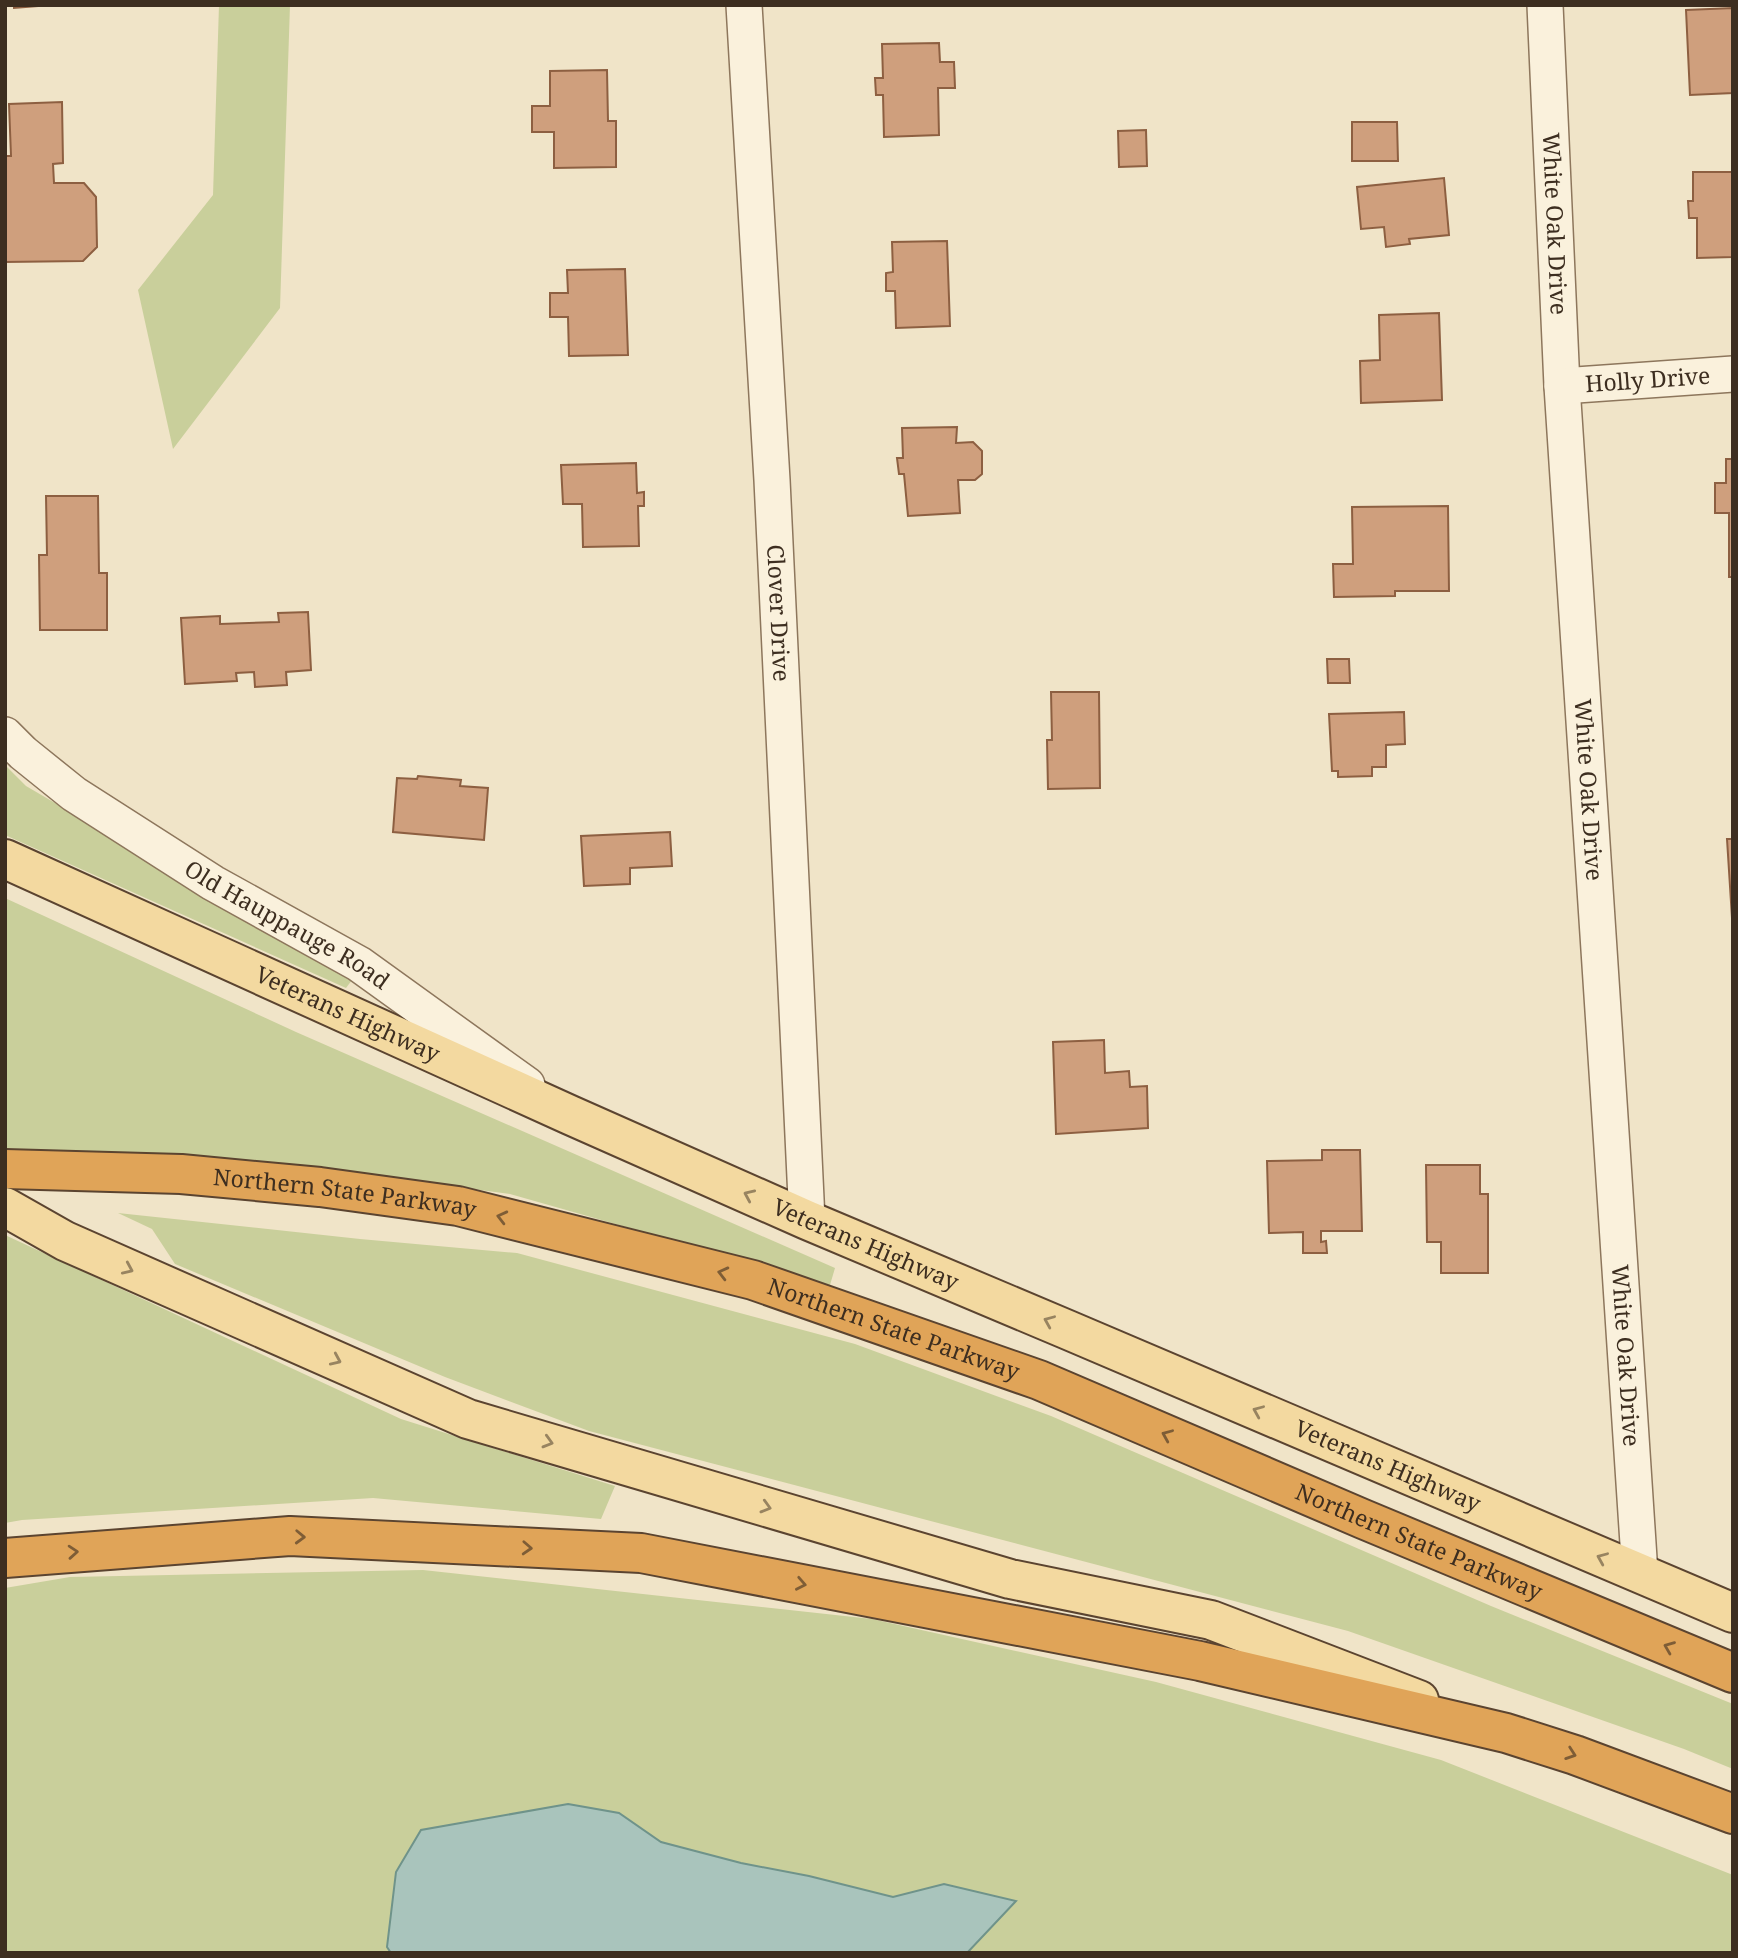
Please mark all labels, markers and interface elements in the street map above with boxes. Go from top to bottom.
street label: White Oak Drive [1536,132,1576,316]
street label: Holly Drive [1584,359,1711,399]
street label: Clover Drive [760,543,799,682]
street label: White Oak Drive [1568,698,1611,882]
street label: Old Hauppauge Road [179,852,397,996]
street label: Veterans Highway [250,958,445,1069]
street label: Northern State Parkway [212,1160,480,1225]
one-way arrow [744,1189,756,1203]
street label: Veterans Highway [768,1190,964,1297]
one-way arrow [497,1211,509,1225]
one-way arrow [121,1260,133,1274]
street label: White Oak Drive [1605,1263,1649,1448]
one-way arrow [717,1267,729,1281]
street label: Northern State Parkway [764,1269,1024,1387]
one-way arrow [1043,1316,1055,1330]
one-way arrow [329,1352,341,1366]
one-way arrow [1253,1405,1265,1419]
street label: Veterans Highway [1290,1411,1486,1519]
one-way arrow [1161,1429,1174,1443]
one-way arrow [541,1434,553,1449]
street label: Northern State Parkway [1291,1475,1548,1607]
one-way arrow [759,1498,771,1513]
one-way arrow [295,1529,306,1544]
one-way arrow [522,1540,533,1555]
one-way arrow [68,1545,79,1560]
one-way arrow [1597,1552,1609,1566]
one-way arrow [795,1576,807,1591]
one-way arrow [1664,1642,1676,1656]
one-way arrow [1565,1746,1577,1760]

